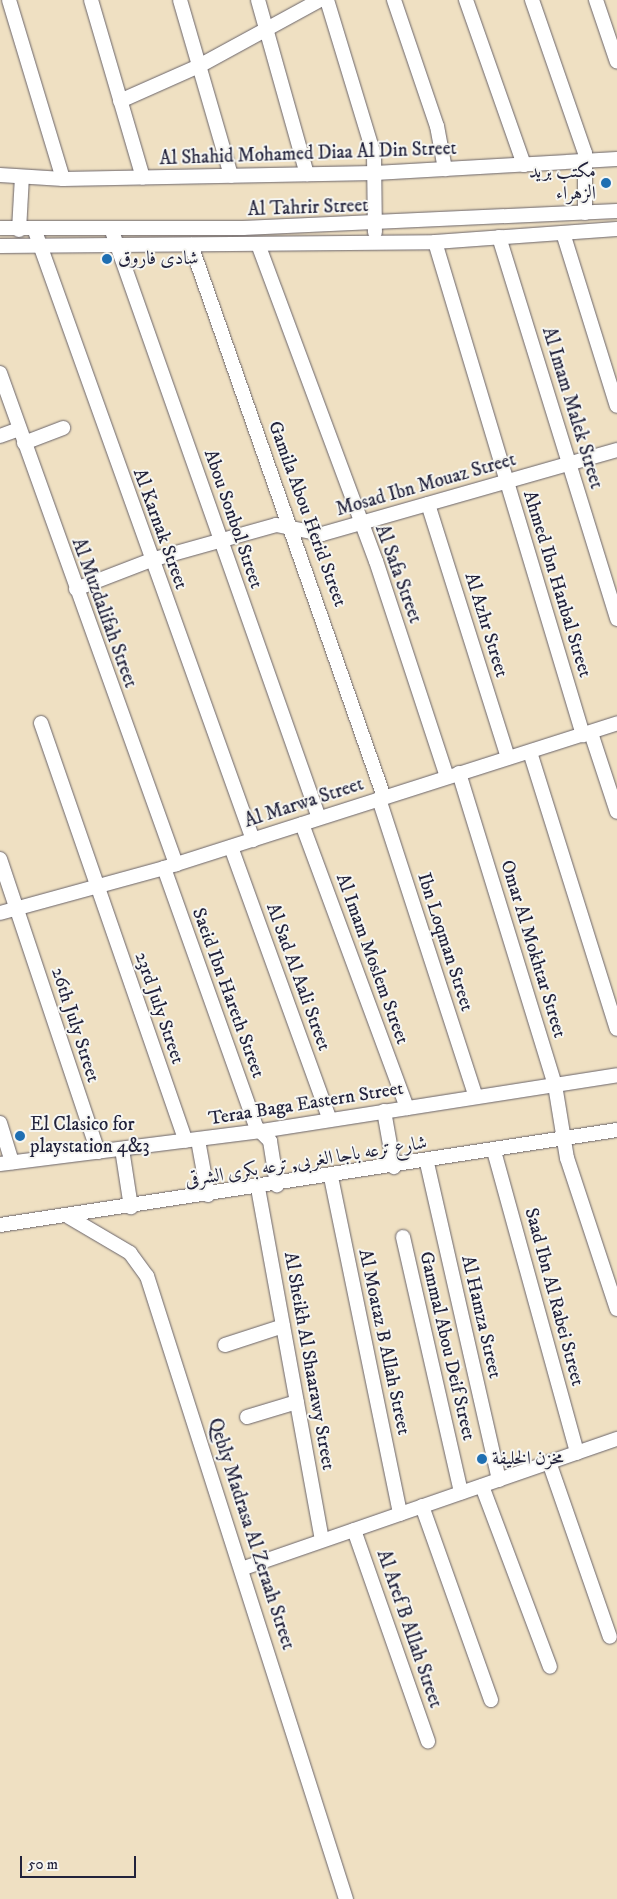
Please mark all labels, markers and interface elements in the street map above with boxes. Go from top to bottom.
street label: Al Shahid Mohamed Diaa Al Din Street [159,137,457,171]
place label: مكتب بريد الزهراء [529,161,596,205]
marker: مكتب بريد الزهراء [600,177,612,189]
street label: Al Tahrir Street [247,195,369,221]
place label: شادى فاروق [118,248,198,270]
marker: شادى فاروق [100,252,114,266]
street label: Al Imam Malek Street [537,324,607,492]
street label: Gamila Abou Herid Street [263,418,351,610]
street label: Abou Sonbol Street [199,447,267,591]
street label: Mosad Ibn Mouaz Street [334,448,518,522]
street label: Al Karnak Street [128,466,192,592]
street label: Ahmed Ibn Hanbal Street [518,488,596,680]
street label: Al Safa Street [370,522,426,626]
street label: Al Muzdalifah Street [66,535,142,691]
street label: Al Azhr Street [459,570,513,680]
street label: Al Marwa Street [242,773,366,833]
street label: Omar Al Mokhtar Street [495,857,571,1041]
street label: Ibn Loqman Street [412,870,478,1014]
street label: Al Imam Moslem Street [331,871,413,1047]
street label: Al Sad Al Aali Street [261,900,335,1054]
street label: Saeid Ibn Hareth Street [187,905,269,1081]
street label: 23rd July Street [129,949,189,1067]
street label: 26th July Street [46,965,104,1085]
street label: Teraa Baga Eastern Street [207,1077,405,1131]
place label: El Clasico for playstation 4&3 [30,1114,150,1158]
marker: El Clasico for playstation 4&3 [14,1130,26,1142]
street label: شارع ترعه باجا الغربى, ترعه بكرى الشرقى [183,1132,429,1192]
street label: Saad Ibn Al Rabei Street [519,1205,589,1389]
street label: Al Moataz B Allah Street [353,1247,415,1437]
street label: Gammal Abou Deif Street [414,1249,480,1443]
street label: Al Sheikh Al Shaarawy Street [279,1250,339,1472]
street label: Al Hamza Street [456,1253,506,1381]
street label: Qebly Madrasa Al Zeraah Street [203,1415,299,1653]
place label: مخزن الخليفة [492,1448,564,1470]
marker: مخزن الخليفة [476,1453,488,1465]
street label: Al Aref B Allah Street [371,1547,447,1711]
scale bar [22,1846,139,1878]
text: 50 m [28,1855,58,1874]

